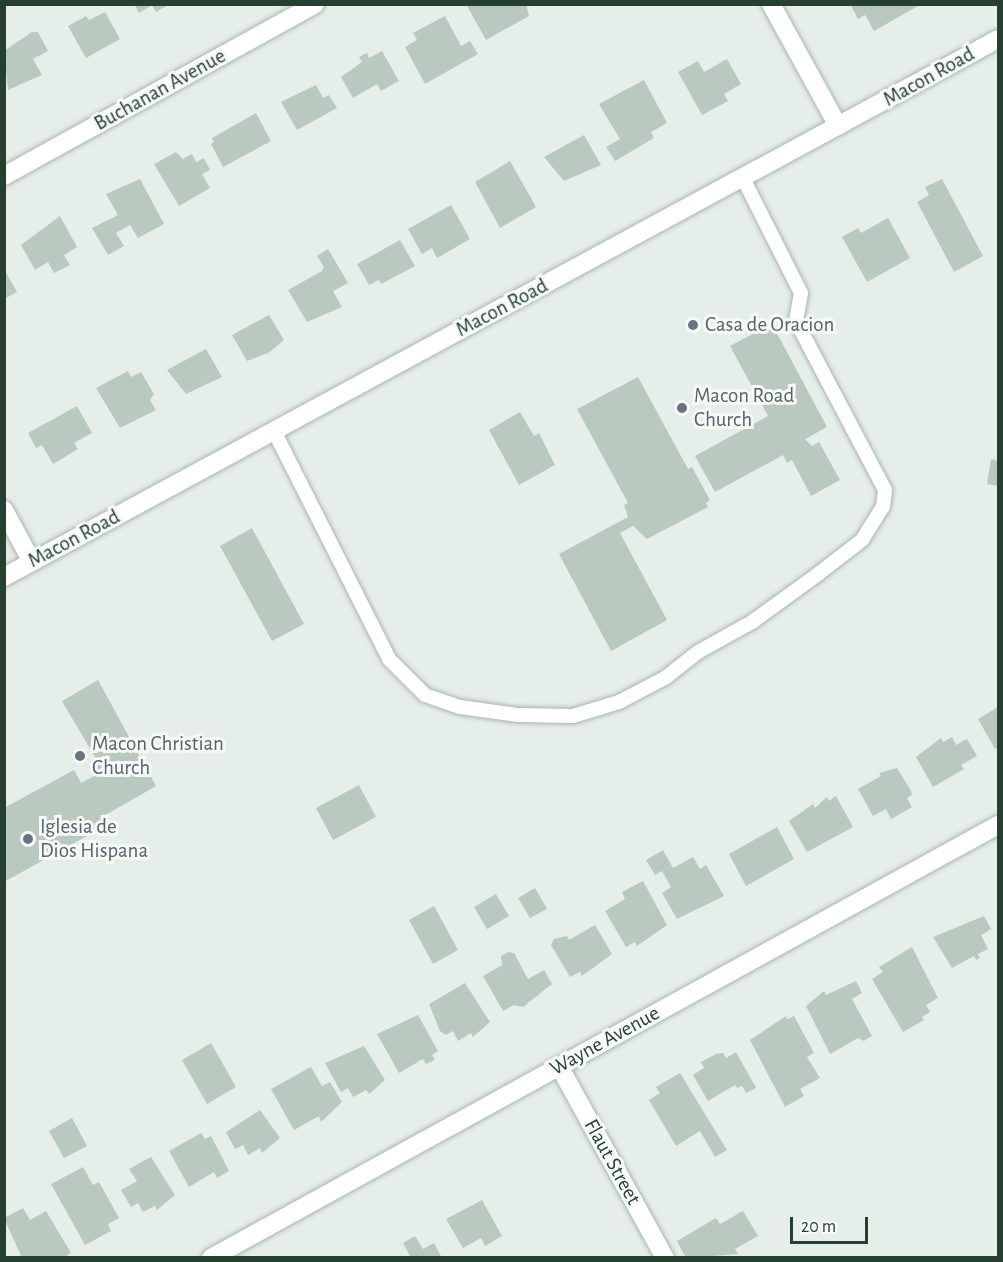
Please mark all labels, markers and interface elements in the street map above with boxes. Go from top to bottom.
street label: Macon Road [879,42,979,112]
street label: Buchanan Avenue [90,44,230,136]
street label: Macon Road [452,273,552,343]
place label: Casa de Oracion [705,312,834,338]
marker: Casa de Oracion [686,318,700,332]
place label: Macon Road Church [694,383,794,433]
marker: Macon Road Church [675,401,689,415]
street label: Macon Road [24,504,124,574]
place label: Macon Christian Church [92,731,224,781]
marker: Macon Christian Church [73,749,87,763]
place label: Iglesia de Dios Hispana [40,814,148,864]
marker: Iglesia de Dios Hispana [21,832,35,846]
street label: Wayne Avenue [546,1001,664,1081]
street label: Flaut Street [578,1115,646,1209]
scale bar [793,1205,871,1243]
text: 20 m [801,1218,836,1236]

